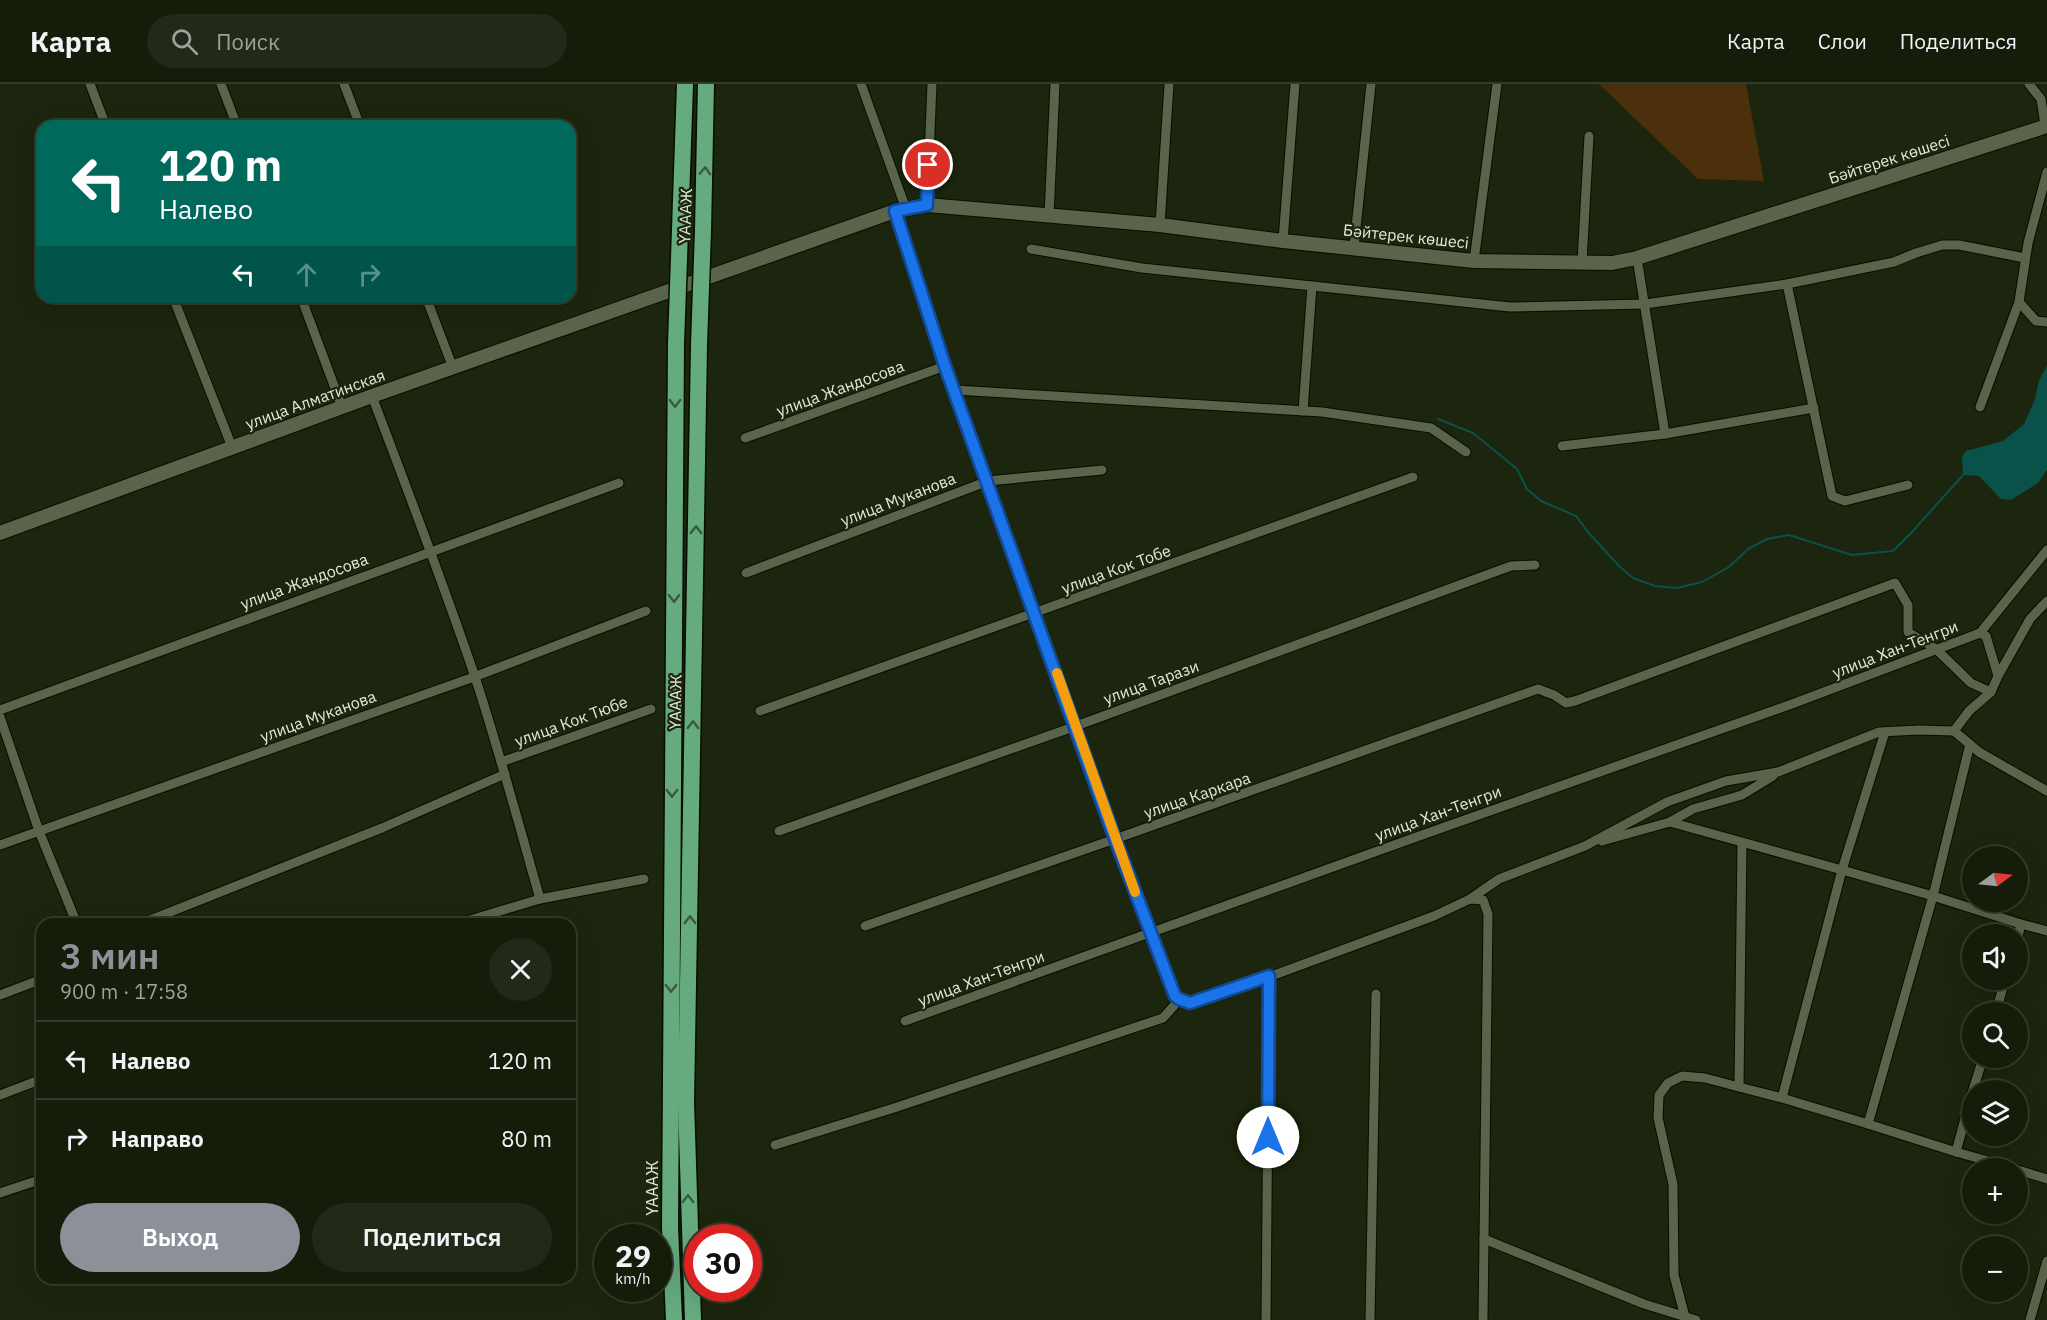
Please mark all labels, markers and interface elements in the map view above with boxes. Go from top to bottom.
search box [147,14,567,68]
text: Карта [30,23,111,60]
icon: search [168,25,201,58]
text: Поиск [216,27,280,56]
text: Карта [1727,27,1785,55]
text: Слои [1818,27,1867,55]
text: Поделиться [1900,27,2017,55]
street label: Бәйтерек көшесі [1826,130,1952,188]
text: 120 m [159,138,282,193]
pin [902,139,953,190]
icon: left [60,144,138,222]
icon: arrive [911,148,944,181]
one-way arrow [698,167,711,176]
street label: ҮАААЖ [674,188,696,244]
text: Налево [159,191,253,226]
street label: Бәйтерек көшесі [1342,219,1470,253]
icon: left [227,258,260,291]
icon: ahead [290,258,323,291]
icon: right [353,258,386,291]
street label: улица Жандосова [773,355,907,420]
street label: улица Алматинская [242,364,388,434]
one-way arrow [669,398,681,407]
street label: улица Муканова [837,468,959,530]
one-way arrow [690,525,702,534]
street label: улица Кок Тобе [1059,540,1174,598]
street label: улица Жандосова [237,548,371,613]
one-way arrow [668,593,680,602]
street label: улица Хан-Тенгри [1829,616,1961,682]
street label: улица Тарази [1101,656,1201,708]
street label: ҮАААЖ [665,674,685,730]
street label: улица Муканова [257,686,379,746]
street label: улица Кок Тюбе [512,691,630,751]
one-way arrow [687,720,699,729]
street label: улица Каркара [1141,767,1253,823]
street label: улица Хан-Тенгри [1372,781,1504,845]
one-way arrow [666,788,679,797]
north arrow [1962,846,2028,912]
map controls [1962,846,2028,1302]
one-way arrow [684,915,696,924]
button: sound [1962,924,2028,990]
text: 3 мин [60,932,159,979]
button: close [489,938,552,1001]
street label: улица Хан-Тенгри [915,946,1047,1010]
text: 900 m · 17:58 [60,978,188,1005]
one-way arrow [665,983,677,992]
button: search [1962,1002,2028,1068]
icon: left [60,1044,93,1077]
text: Налево [111,1046,190,1075]
text: 120 m [488,1046,552,1075]
button: layers [1962,1080,2028,1146]
position arrow [1236,1105,1300,1169]
icon: right [60,1122,93,1155]
text: Направо [111,1124,204,1153]
text: 80 m [501,1124,552,1153]
button: + [1962,1158,2028,1224]
street label: ҮАААЖ [642,1160,662,1216]
one-way arrow [682,1194,694,1203]
button: Выход [60,1203,300,1272]
button: Поделиться [312,1203,552,1272]
speed limit sign: 30 [684,1224,762,1302]
text: 29 [615,1236,651,1275]
button: − [1962,1236,2028,1302]
text: km/h [615,1269,651,1288]

